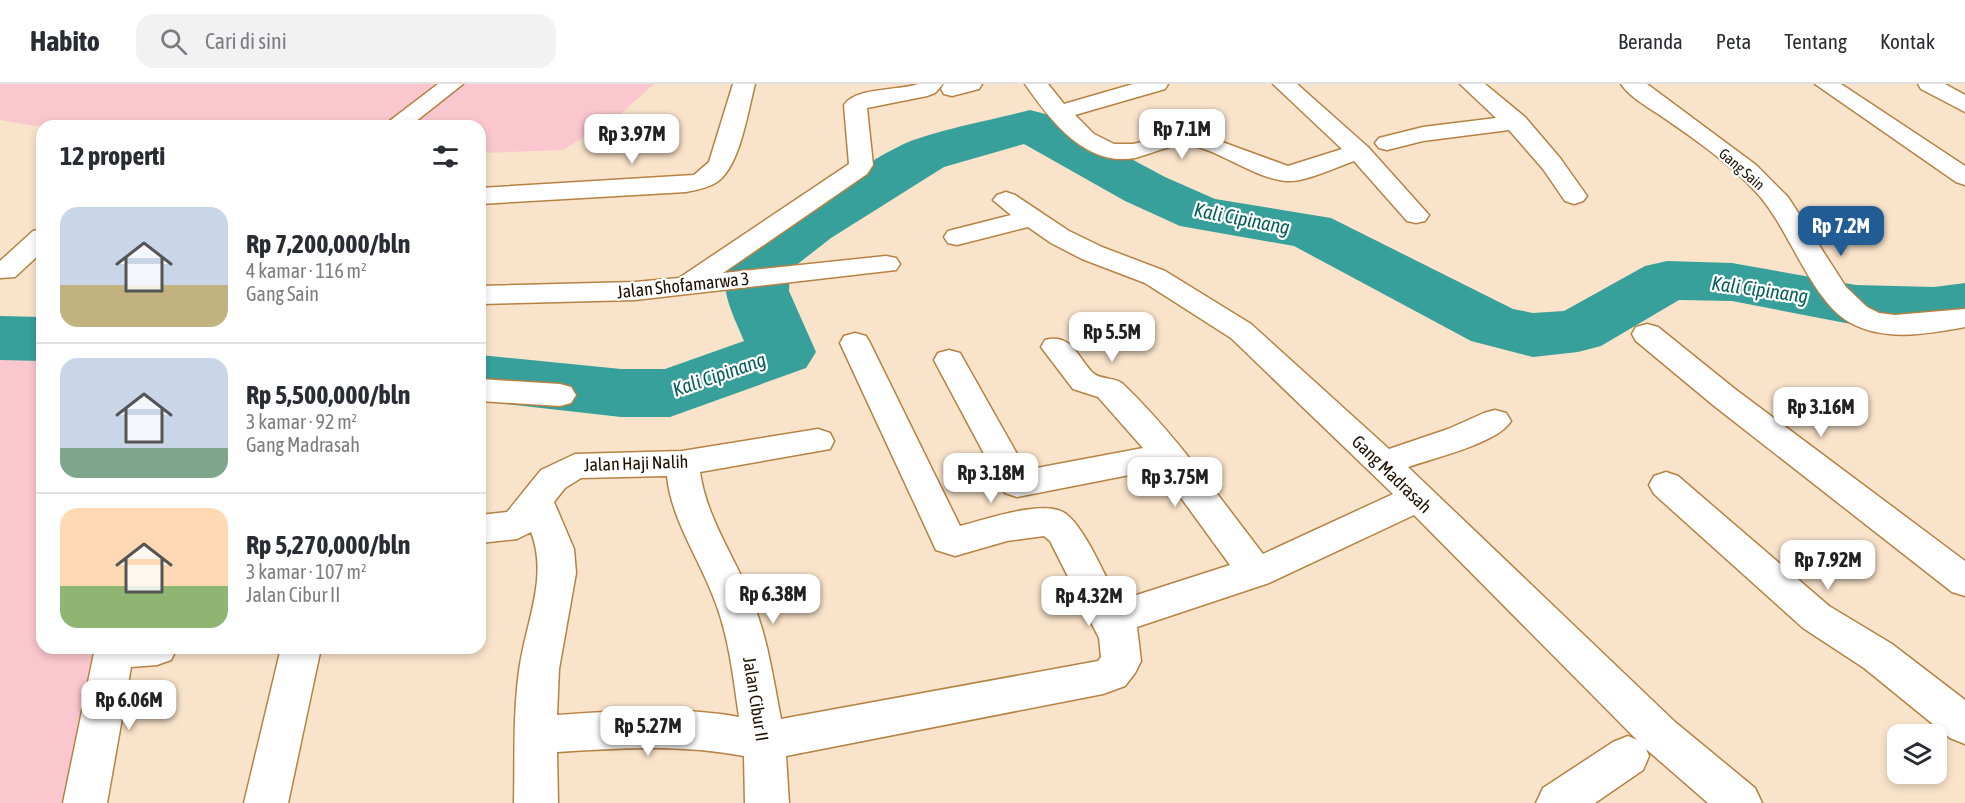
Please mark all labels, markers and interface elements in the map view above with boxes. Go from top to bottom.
search box [136,14,556,68]
text: Habito [30,25,100,57]
icon: search [157,25,190,58]
text: Cari di sini [205,28,287,54]
text: Beranda [1618,29,1683,53]
text: Peta [1716,29,1751,53]
text: Tentang [1784,29,1847,53]
text: Kontak [1880,29,1935,53]
pin: Rp 7.1M [1127,109,1237,160]
pin: Rp 3.97M [570,114,694,165]
text: Rp 7.1M [1153,117,1211,140]
text: Rp 3.97M [598,122,666,145]
icon: filters [429,140,462,173]
text: 12 properti [60,141,165,171]
street label: Gang Sain [1716,145,1768,193]
water label: Kali Cipinang [1192,197,1292,239]
pin: Rp 7.2M [1786,206,1896,257]
text: Rp 7.2M [1812,214,1870,237]
text: Rp 7,200,000/bln [246,229,410,259]
icon: home [108,231,180,303]
text: 4 kamar · 116 m² [246,259,367,282]
street label: Jalan Shofamarwa 3 [616,268,750,302]
water label: Kali Cipinang [1710,271,1810,307]
text: Gang Sain [246,282,319,305]
pin: Rp 5.5M [1057,312,1167,363]
text: Rp 5.5M [1083,320,1141,343]
water label: Kali Cipinang [669,347,769,401]
text: Rp 5,500,000/bln [246,380,410,410]
icon: home [108,382,180,454]
pin: Rp 3.16M [1759,387,1883,438]
text: Rp 3.16M [1787,395,1855,418]
text: 3 kamar · 92 m² [246,410,357,433]
street label: Gang Madrasah [1348,431,1436,517]
text: Gang Madrasah [246,433,360,456]
street label: Jalan Haji Nalih [583,451,689,475]
pin: Rp 3.18M [929,453,1053,504]
pin: Rp 3.75M [1113,457,1237,508]
text: Rp 3.18M [957,461,1025,484]
text: Rp 3.75M [1141,465,1209,488]
text: Rp 5,270,000/bln [246,530,410,560]
icon: home [108,532,180,604]
pin: Rp 7.92M [1766,540,1890,591]
text: Rp 7.92M [1794,548,1862,571]
text: 3 kamar · 107 m² [246,560,367,583]
pin: Rp 6.38M [711,574,835,625]
pin: Rp 4.32M [1027,576,1151,627]
text: Rp 6.38M [739,582,807,605]
text: Jalan Cibur II [246,583,340,606]
text: Rp 4.32M [1055,584,1123,607]
street label: Jalan Cibur II [739,655,773,743]
pin: Rp 6.06M [67,680,191,731]
text: Rp 6.06M [95,688,163,711]
pin: Rp 5.27M [586,706,710,757]
text: Rp 5.27M [614,714,682,737]
map controls [1887,724,1947,784]
button: layers [1887,724,1947,784]

